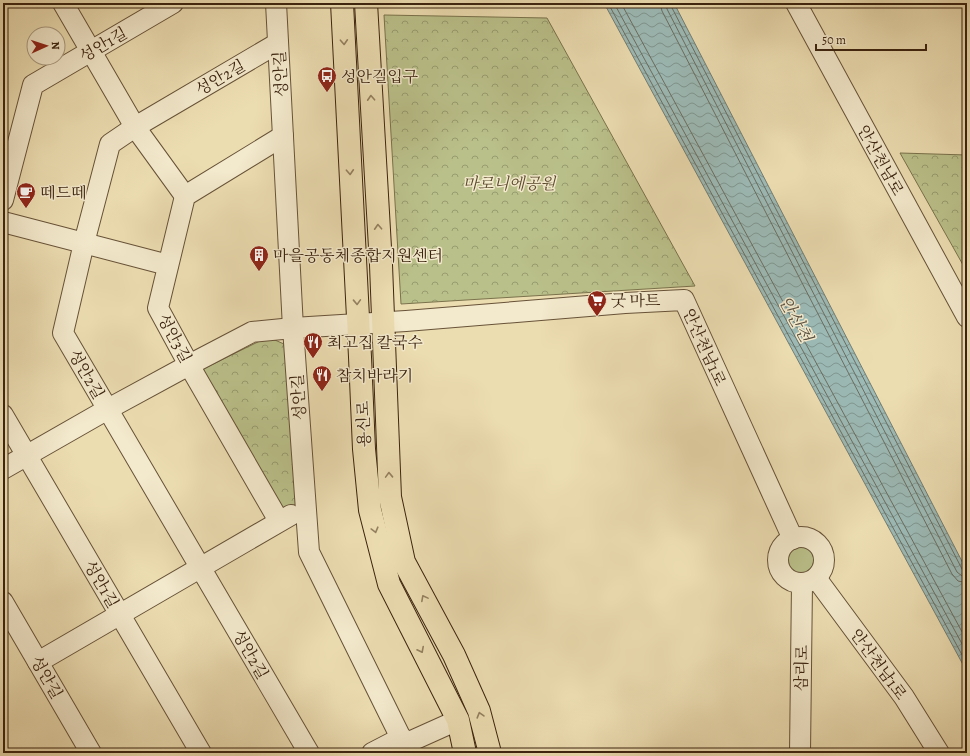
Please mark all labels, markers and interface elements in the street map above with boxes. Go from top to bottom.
street label: 성안1길 [76,22,131,67]
north arrow [26,26,66,66]
scale bar [816,26,926,52]
text: 50 m [822,32,846,48]
one-way arrow [339,39,348,45]
text: N [48,41,63,50]
street label: 성안길 [269,50,293,98]
street label: 성안2길 [192,55,249,101]
bus stop icon: 성안길입구 [316,65,338,93]
place label: 성안길입구 [341,66,418,88]
one-way arrow [367,95,375,101]
street label: 안산천남로 [852,121,909,200]
one-way arrow [346,169,355,175]
park label: 마로니에공원 [463,173,557,195]
cafe icon: 떼드떼 [15,181,37,209]
place label: 떼드떼 [40,182,86,204]
one-way arrow [374,224,383,230]
building icon: 마을공동체종합지원센터 [248,244,270,272]
place label: 마을공동체종합지원센터 [273,245,443,267]
supermarket icon: 굿 마트 [586,289,608,317]
place label: 굿 마트 [611,290,661,312]
water label: 안산천 [774,292,818,348]
one-way arrow [353,299,361,305]
street label: 안산천남1로 [677,305,731,390]
street label: 성안3길 [152,310,196,367]
restaurant icon: 최고집 칼국수 [302,331,324,359]
place label: 최고집 칼국수 [327,332,423,354]
street label: 성안2길 [63,346,109,403]
restaurant icon: 참치바라기 [311,364,333,392]
place label: 참치바라기 [336,365,413,387]
street label: 성안길 [286,373,312,421]
street label: 용신로 [352,400,376,448]
one-way arrow [385,472,393,478]
one-way arrow [370,526,379,533]
street label: 성안1길 [79,557,124,612]
one-way arrow [421,595,428,602]
street label: 안산천남1로 [845,625,912,705]
street label: 성안2길 [227,626,273,683]
street label: 삼리로 [791,644,813,691]
one-way arrow [417,646,424,654]
street label: 성안길 [25,652,67,703]
one-way arrow [476,712,485,719]

